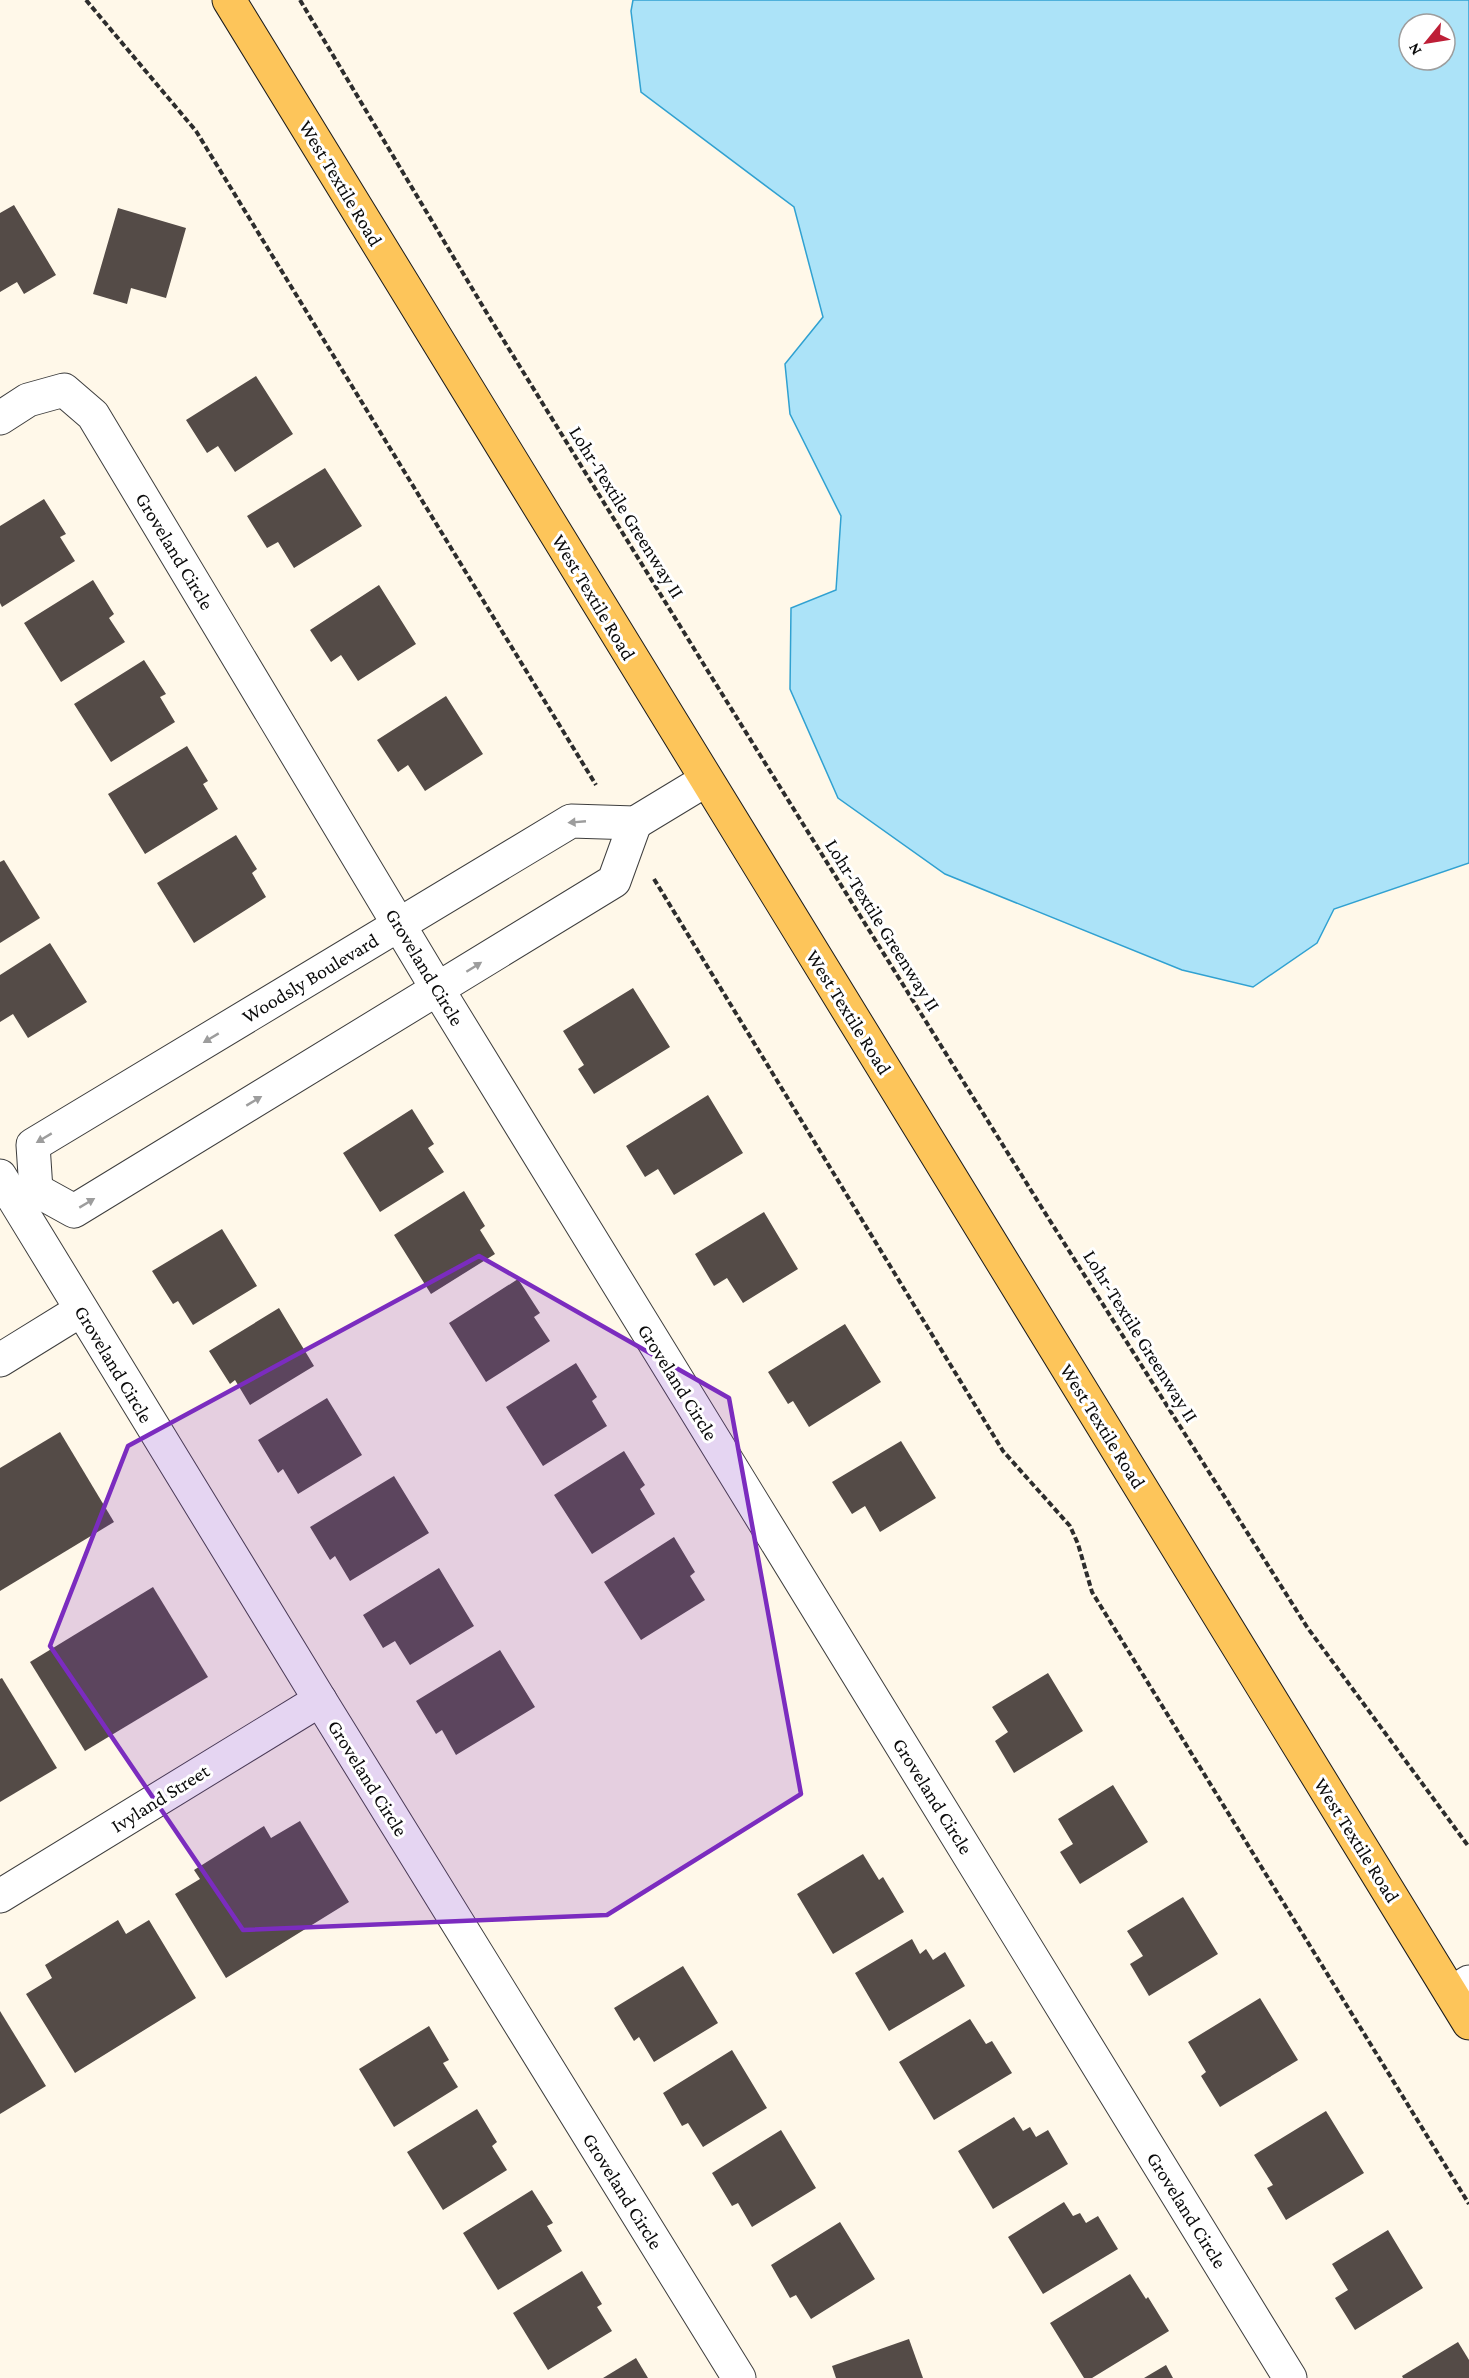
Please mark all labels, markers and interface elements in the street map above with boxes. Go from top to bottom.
north arrow [1397,12,1457,72]
text: N [1404,40,1425,58]
street label: West Textile Road [295,116,387,250]
street label: Lohr-Textile Greenway II [564,422,689,603]
street label: Groveland Circle [131,489,219,614]
street label: West Textile Road [548,530,640,664]
one-way arrow [567,817,586,827]
street label: Lohr-Textile Greenway II [820,835,945,1016]
street label: Groveland Circle [381,905,469,1030]
street label: Woodsly Boulevard [238,928,383,1028]
street label: West Textile Road [802,946,896,1079]
one-way arrow [466,962,482,973]
one-way arrow [203,1032,219,1043]
one-way arrow [246,1096,262,1107]
one-way arrow [36,1133,52,1144]
one-way arrow [79,1197,95,1208]
street label: Lohr-Textile Greenway II [1078,1246,1203,1427]
street label: Groveland Circle [70,1302,158,1427]
street label: Groveland Circle [634,1320,723,1444]
street label: West Textile Road [1056,1360,1150,1493]
street label: Groveland Circle [324,1716,413,1840]
street label: Groveland Circle [889,1734,978,1858]
street label: Ivyland Street [107,1759,214,1838]
street label: West Textile Road [1310,1774,1404,1907]
street label: Groveland Circle [579,2129,668,2253]
street label: Groveland Circle [1143,2148,1232,2272]

